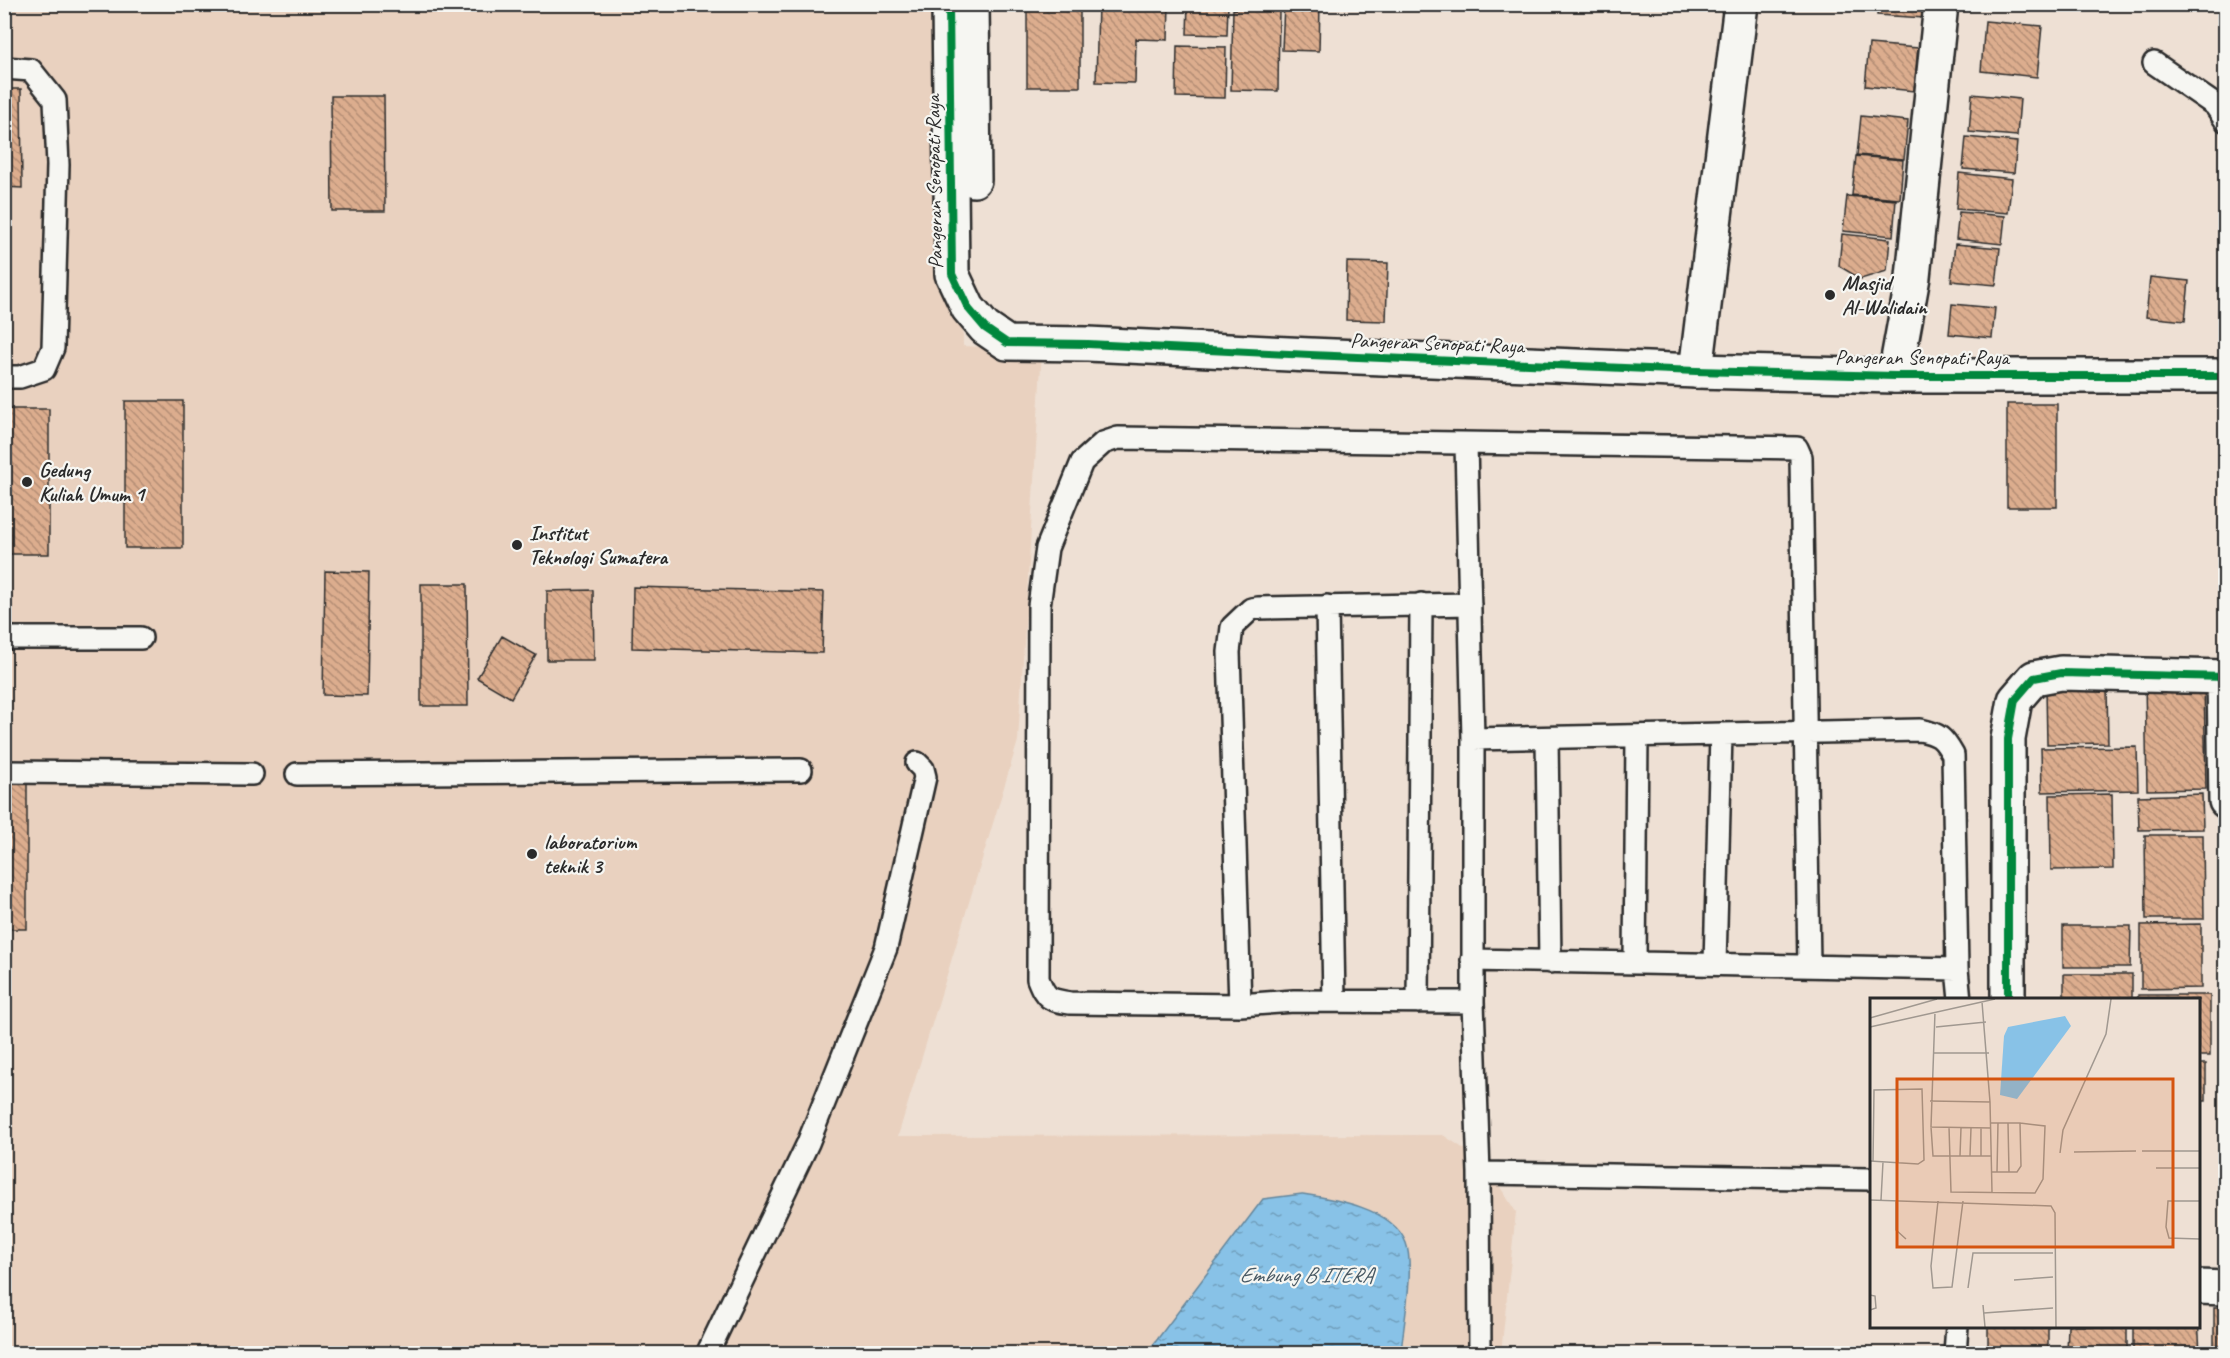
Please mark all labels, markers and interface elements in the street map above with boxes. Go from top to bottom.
street label: Pangeran Senopati Raya [919,92,949,269]
place label: Masjid Al-Walidain [1842,270,1928,320]
marker: Masjid Al-Walidain [1823,288,1837,302]
street label: Pangeran Senopati Raya [1350,327,1527,359]
street label: Pangeran Senopati Raya [1835,344,2011,370]
place label: Gedung Kuliah Umum 1 [39,457,147,507]
marker: Gedung Kuliah Umum 1 [20,475,34,489]
place label: Institut Teknologi Sumatera [529,520,669,570]
marker: Institut Teknologi Sumatera [510,538,524,552]
place label: laboratorium teknik 3 [544,829,637,879]
marker: laboratorium teknik 3 [525,847,539,861]
inset map [1870,998,2200,1328]
water label: Embung B ITERA [1239,1261,1377,1289]

